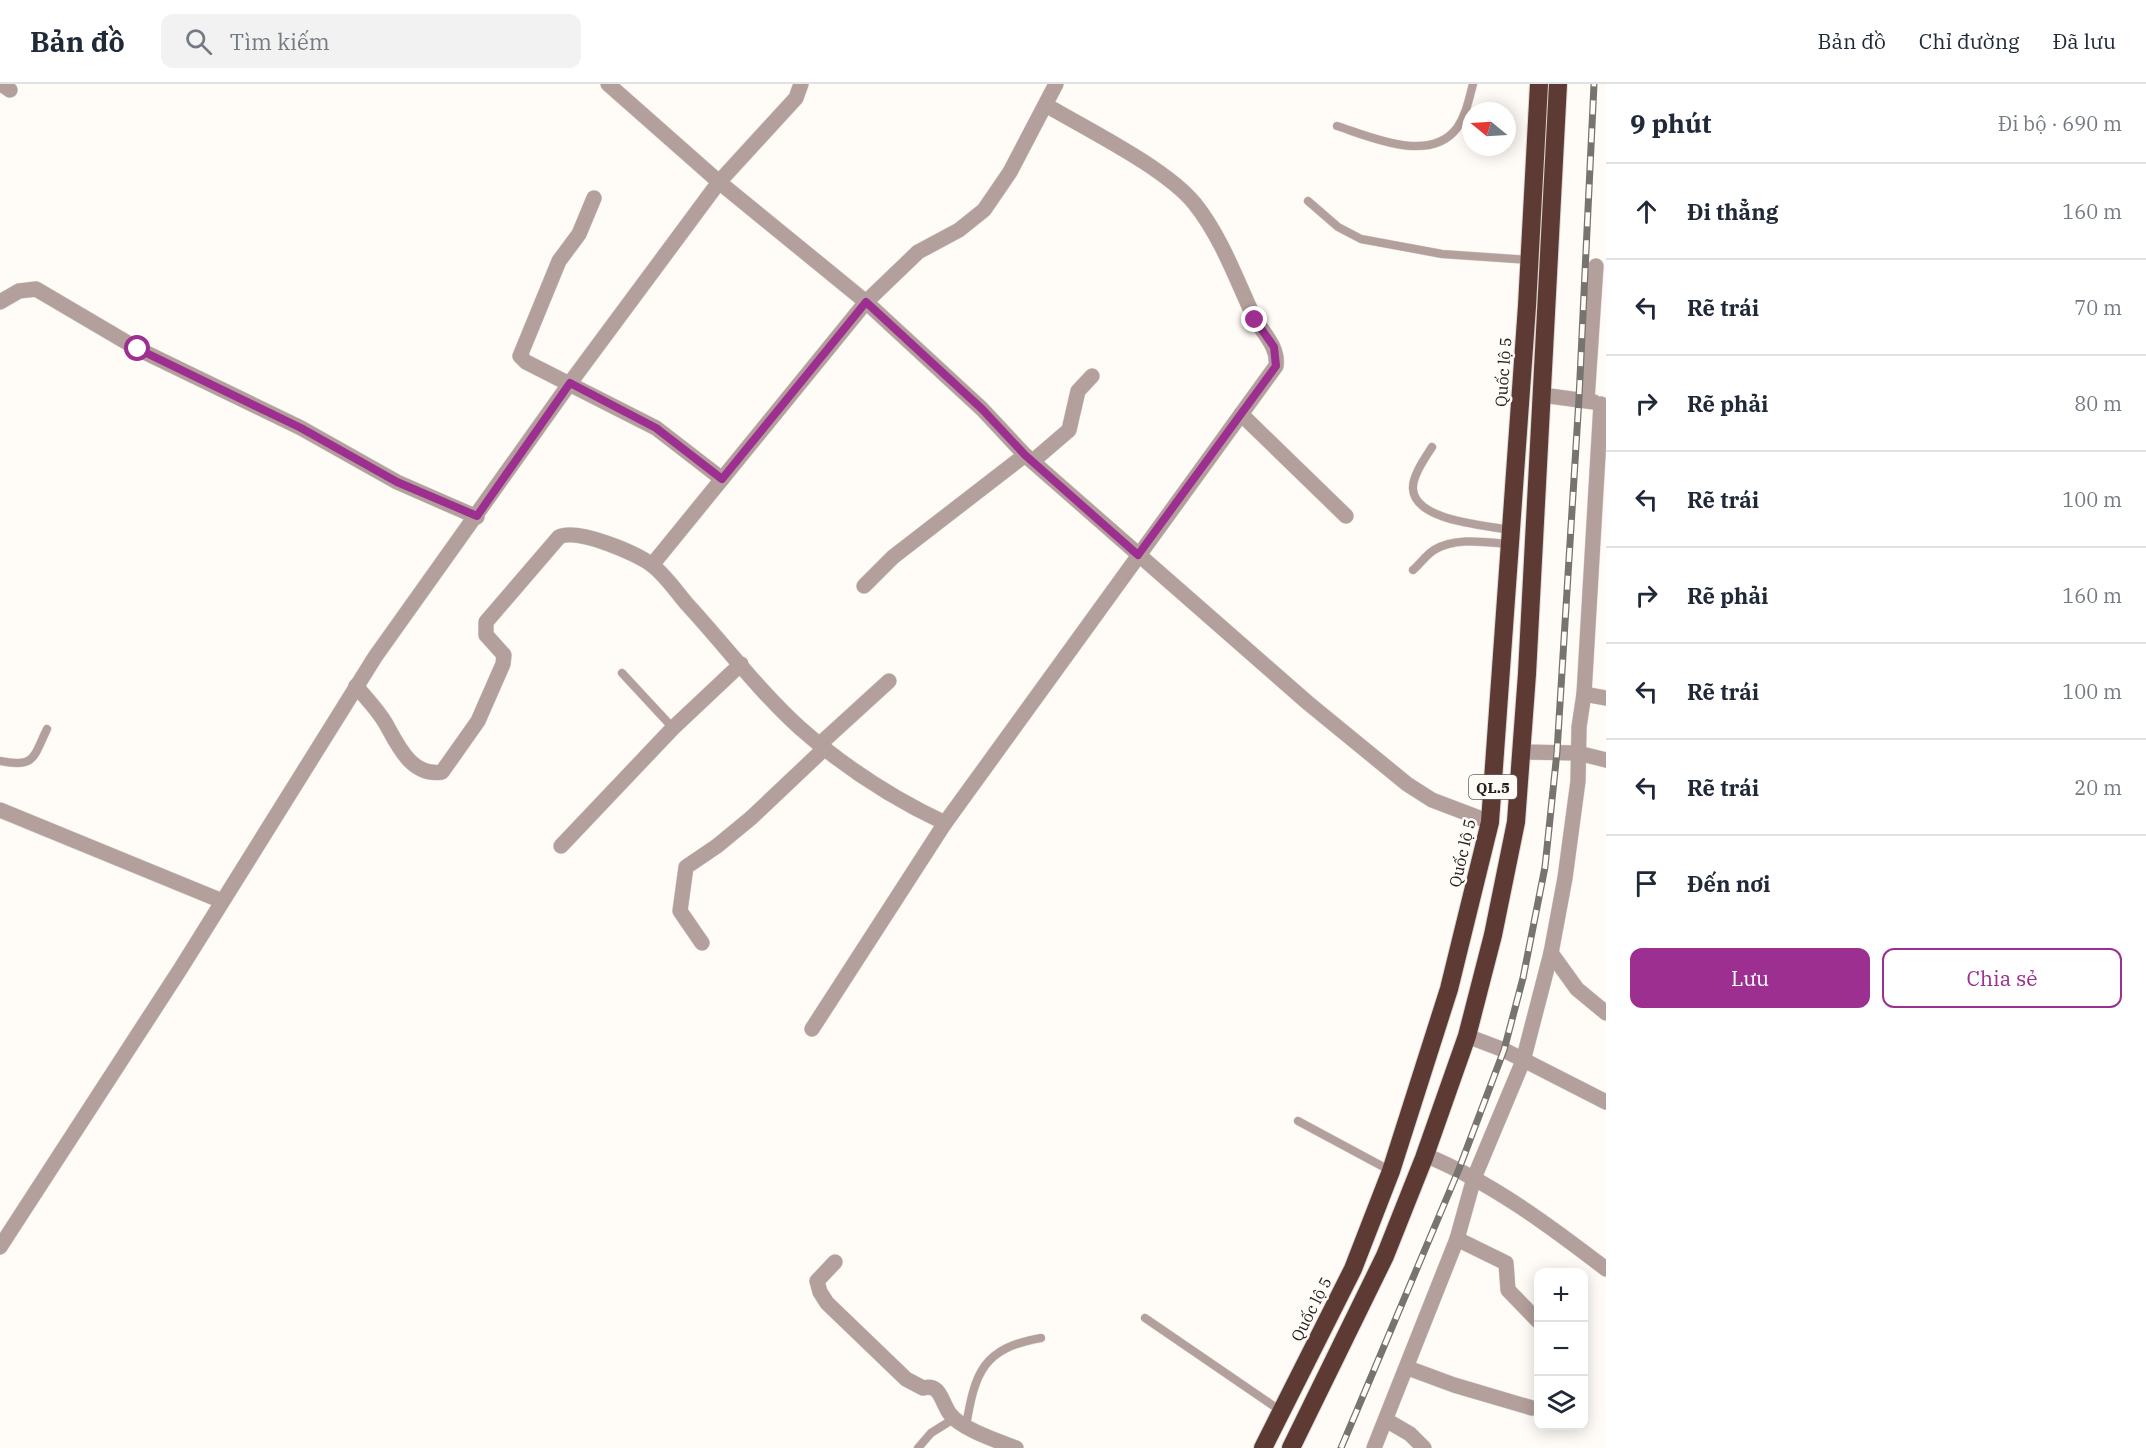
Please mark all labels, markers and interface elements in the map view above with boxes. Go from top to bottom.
search box [161,14,581,68]
text: Bản đồ [30,23,125,60]
icon: search [182,25,215,58]
text: Tìm kiếm [230,27,330,56]
text: Bản đồ [1817,27,1886,55]
text: Chỉ đường [1919,27,2020,55]
text: Đã lưu [2053,27,2116,55]
north arrow [1462,102,1516,156]
text: 9 phút [1630,106,1712,140]
text: Đi bộ · 690 m [1998,110,2122,137]
icon: ahead [1630,195,1663,228]
text: Đi thẳng [1687,197,1779,226]
text: 160 m [2062,198,2122,225]
icon: left [1630,291,1663,324]
text: Rẽ trái [1687,293,1759,322]
text: 70 m [2074,294,2122,321]
route end [1241,306,1267,332]
route start [124,335,150,361]
street label: Quốc lộ 5 [1491,337,1515,407]
icon: right [1630,387,1663,420]
text: Rẽ phải [1687,389,1768,418]
text: 80 m [2074,390,2122,417]
icon: left [1630,483,1663,516]
text: Rẽ trái [1687,485,1759,514]
text: 100 m [2062,486,2122,513]
icon: right [1630,579,1663,612]
text: Rẽ phải [1687,581,1768,610]
text: 160 m [2062,582,2122,609]
icon: left [1630,675,1663,708]
text: Rẽ trái [1687,677,1759,706]
text: 100 m [2062,678,2122,705]
icon: left [1630,771,1663,804]
text: Rẽ trái [1687,773,1759,802]
text: 20 m [2074,774,2122,801]
road number: QL.5 [1469,775,1517,799]
street label: Quốc lộ 5 [1444,817,1480,889]
icon: arrive [1630,867,1663,900]
text: Đến nơi [1687,869,1770,898]
button: Lưu [1630,948,1870,1008]
button: Chia sẻ [1882,948,2122,1008]
map controls [1534,1268,1588,1430]
button: + [1534,1268,1588,1322]
street label: Quốc lộ 5 [1286,1273,1336,1345]
button: − [1534,1322,1588,1376]
button: layers [1534,1376,1588,1430]

